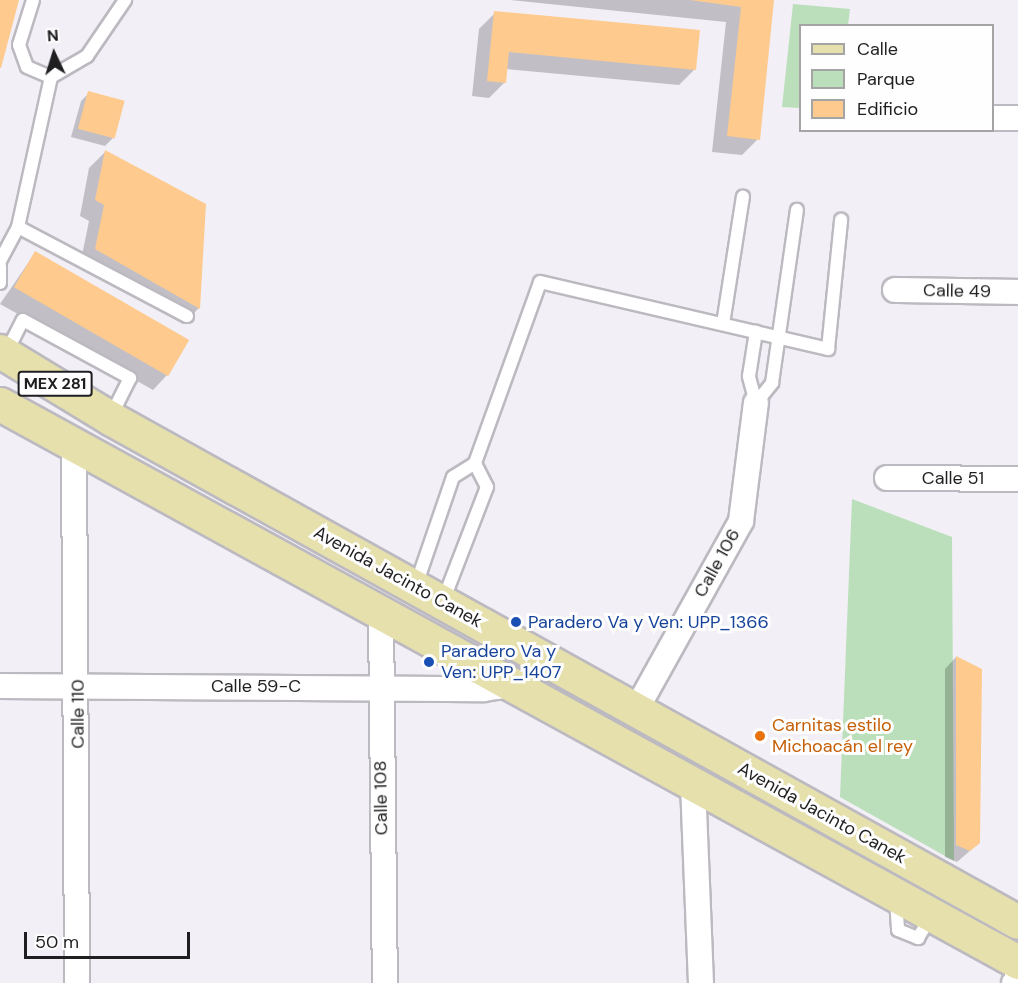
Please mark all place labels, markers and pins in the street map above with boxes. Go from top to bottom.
place label: Paradero Va y Ven: UPP_1366 [528,611,769,633]
marker: Paradero Va y Ven: UPP_1366 [509,615,523,629]
place label: Paradero Va y Ven: UPP_1407 [441,641,561,684]
marker: Paradero Va y Ven: UPP_1407 [422,655,436,669]
place label: Carnitas estilo Michoacán el rey [772,715,913,758]
marker: Carnitas estilo Michoacán el rey [753,729,767,743]

